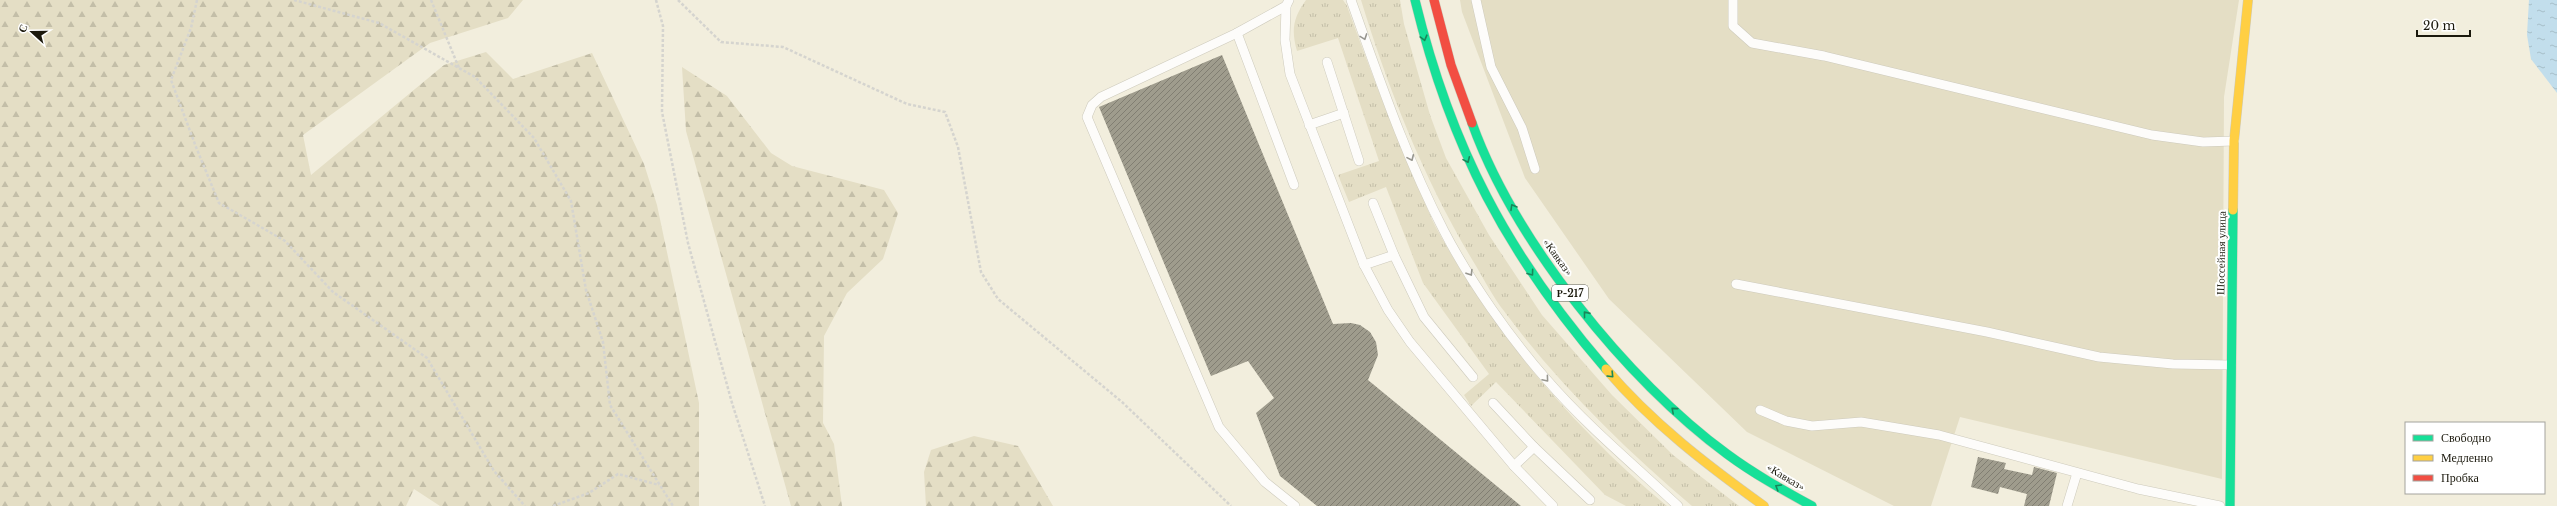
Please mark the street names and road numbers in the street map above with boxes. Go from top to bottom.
street label: Шоссейная улица [2213,211,2229,295]
street label: «Кавказ» [1540,236,1576,278]
road number: Р-217 [1552,285,1588,301]
street label: «Кавказ» [1764,460,1808,494]

